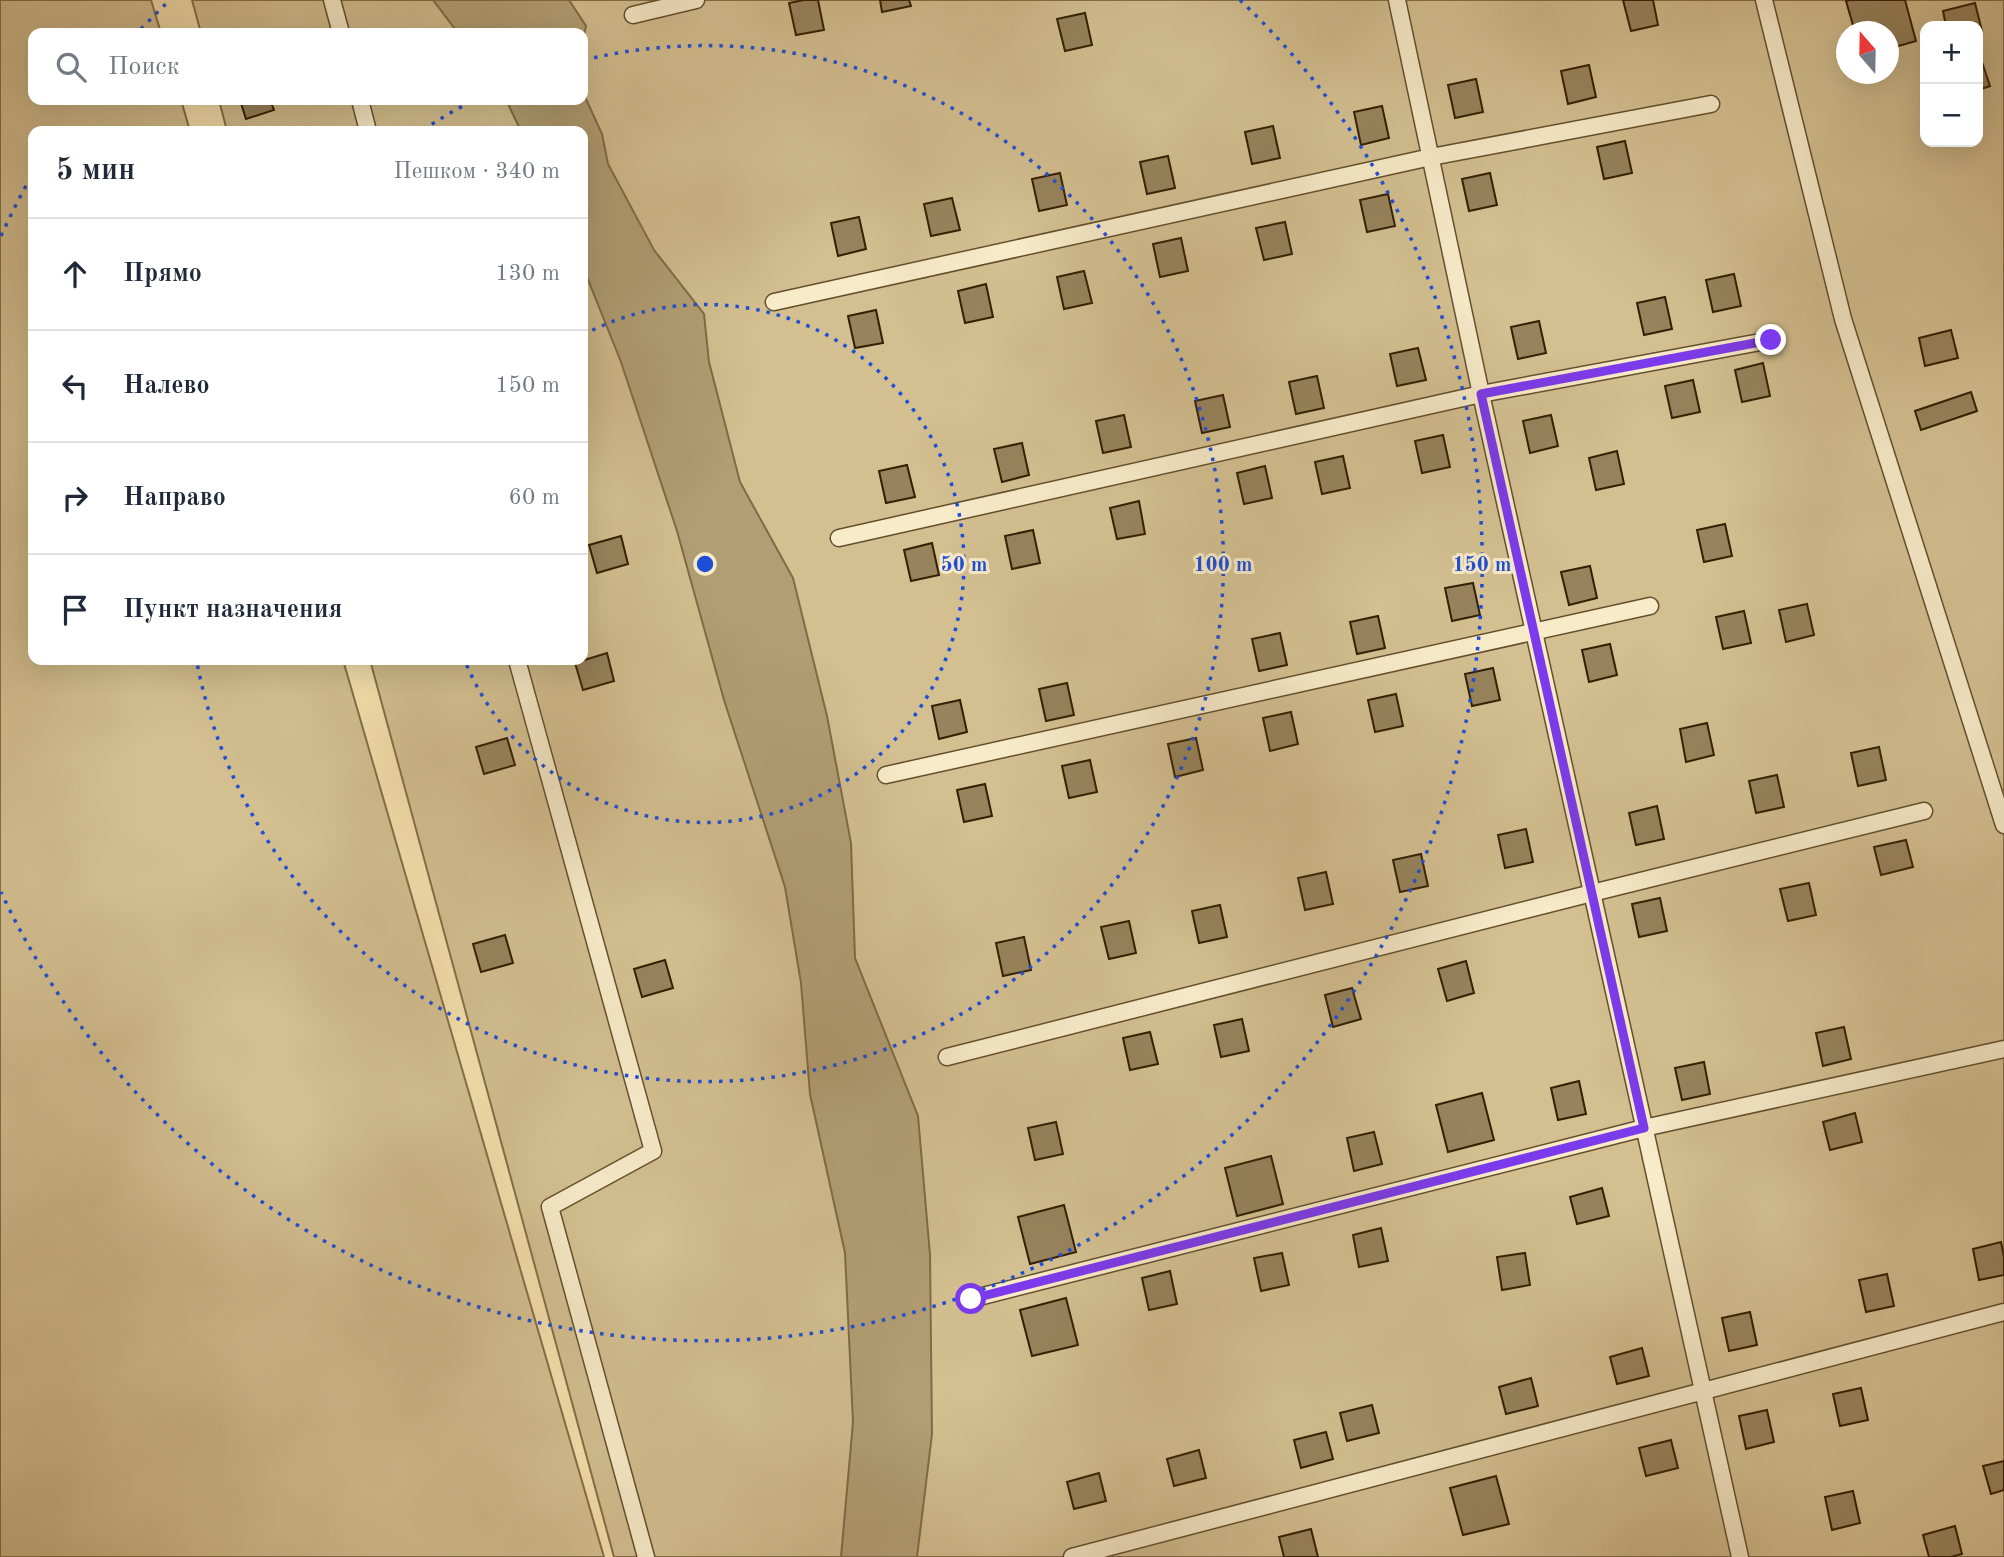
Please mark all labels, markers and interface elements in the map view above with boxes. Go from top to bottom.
north arrow [1836,21,1899,84]
map controls [1920,21,1983,147]
button: + [1920,21,1983,84]
search box [28,28,588,105]
icon: search [52,48,90,86]
text: Поиск [108,54,180,80]
button: − [1920,84,1983,147]
text: 5 мин [56,156,135,186]
text: Пешком · 340 m [394,160,560,183]
icon: ahead [56,255,94,293]
text: Прямо [123,261,202,287]
text: 130 m [495,262,560,285]
route end [1755,324,1786,355]
icon: left [56,367,94,405]
text: Налево [123,373,210,399]
text: 150 m [495,374,560,397]
icon: right [56,479,94,517]
text: Направо [123,485,226,511]
text: 60 m [509,486,560,509]
centre of rings [693,552,717,576]
text: 50 m [940,555,988,576]
text: 100 m [1193,555,1253,576]
text: 150 m [1452,555,1512,576]
icon: arrive [56,591,94,629]
text: Пункт назначения [123,597,342,623]
route start [955,1283,986,1314]

